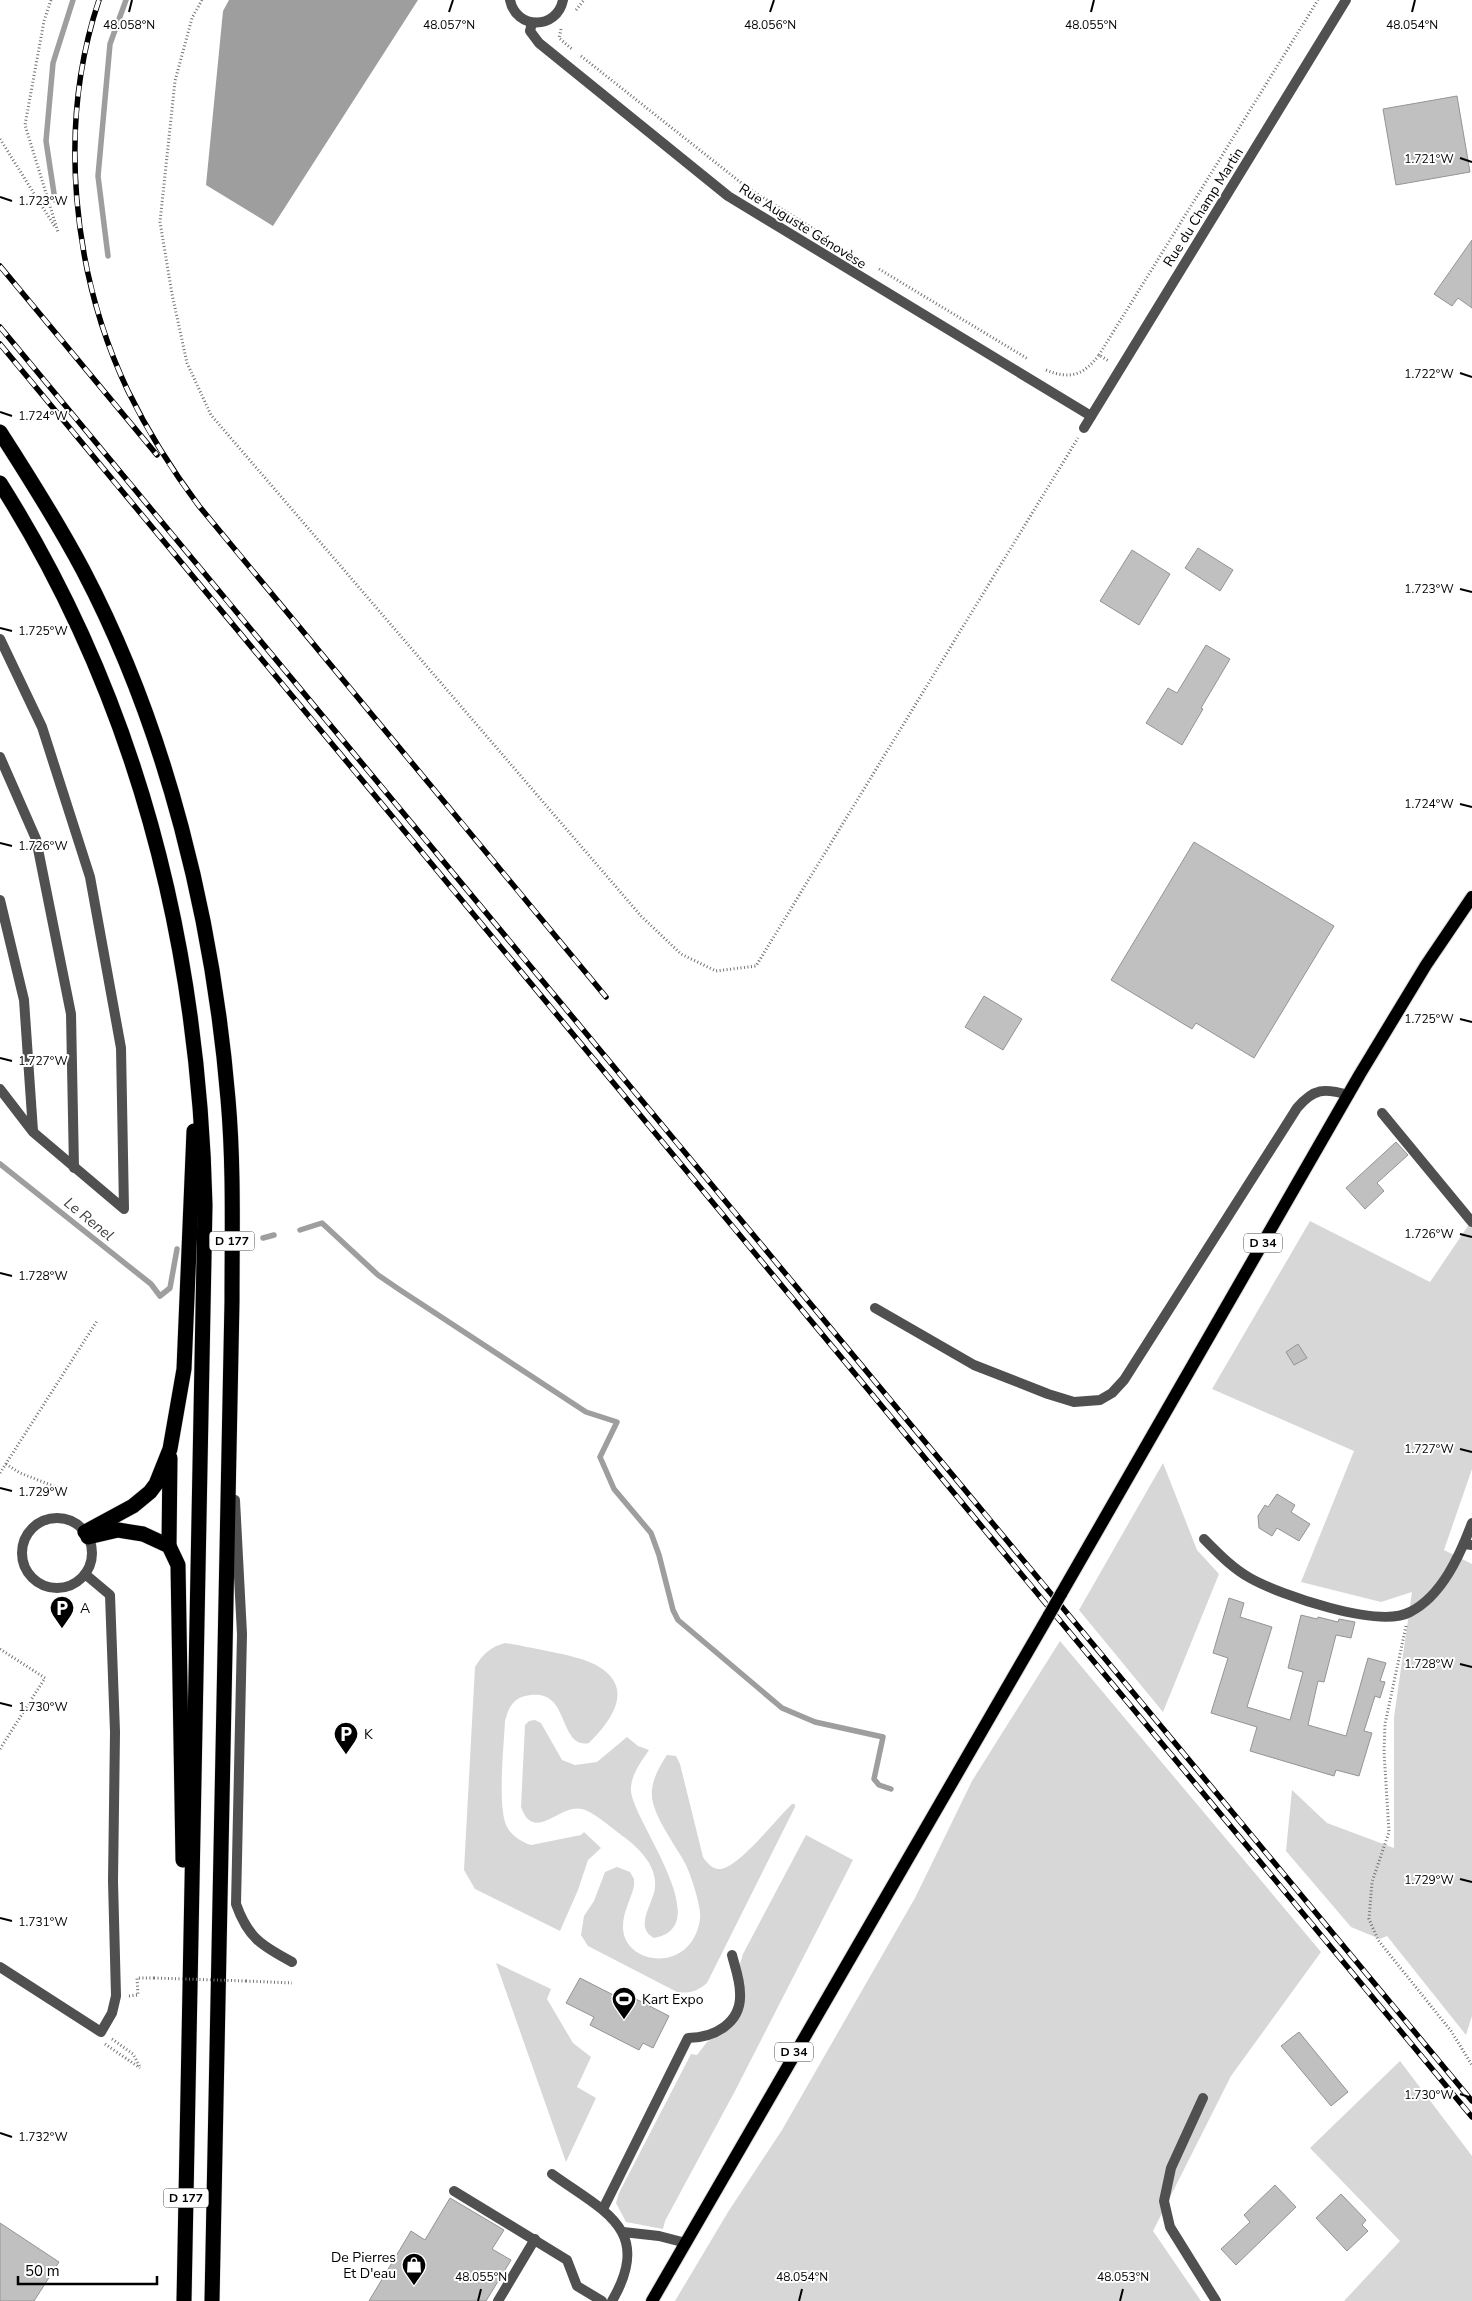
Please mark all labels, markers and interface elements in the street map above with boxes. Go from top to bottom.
text: 48.058°N [103,17,155,33]
text: 48.057°N [423,17,475,33]
text: 48.056°N [744,17,796,33]
text: 48.055°N [1065,17,1117,33]
text: 48.054°N [1386,17,1438,33]
street label: Rue du Champ Martin [1159,144,1248,271]
text: 1.721°W [1404,151,1454,167]
street label: Rue Auguste Génovèse [735,179,870,273]
text: 1.723°W [18,193,68,209]
text: 1.722°W [1404,366,1454,382]
text: 1.724°W [18,408,68,424]
text: 1.723°W [1404,581,1454,597]
text: 1.725°W [18,623,68,639]
text: 1.724°W [1404,796,1454,812]
text: 1.726°W [18,838,68,854]
text: 1.725°W [1404,1011,1454,1027]
text: 1.727°W [18,1053,68,1069]
water label: Le Renel [60,1193,118,1245]
text: 1.726°W [1404,1226,1454,1242]
road number: D 177 [210,1232,254,1250]
road number: D 34 [1244,1234,1282,1252]
text: 1.728°W [18,1268,68,1284]
text: 1.727°W [1404,1441,1454,1457]
text: 1.729°W [18,1484,68,1500]
parking icon: A [49,1595,75,1629]
place label: A [80,1599,90,1618]
text: 1.728°W [1404,1656,1454,1672]
text: 1.730°W [18,1699,68,1715]
parking icon: K [333,1721,359,1755]
place label: K [364,1725,373,1744]
text: 1.729°W [1404,1872,1454,1888]
text: 1.731°W [18,1914,68,1930]
sports icon: Kart Expo [611,1986,637,2020]
place label: Kart Expo [642,1990,704,2009]
road number: D 34 [775,2042,813,2062]
text: 1.730°W [1404,2087,1454,2103]
text: 1.732°W [18,2129,68,2145]
road number: D 177 [164,2188,208,2208]
place label: De Pierres Et D'eau [331,2248,396,2283]
shop icon: De Pierres Et D'eau [401,2252,427,2286]
scale bar [18,2254,156,2286]
text: 50 m [25,2261,60,2281]
text: 48.055°N [455,2269,507,2285]
text: 48.054°N [776,2269,828,2285]
text: 48.053°N [1097,2269,1149,2285]

